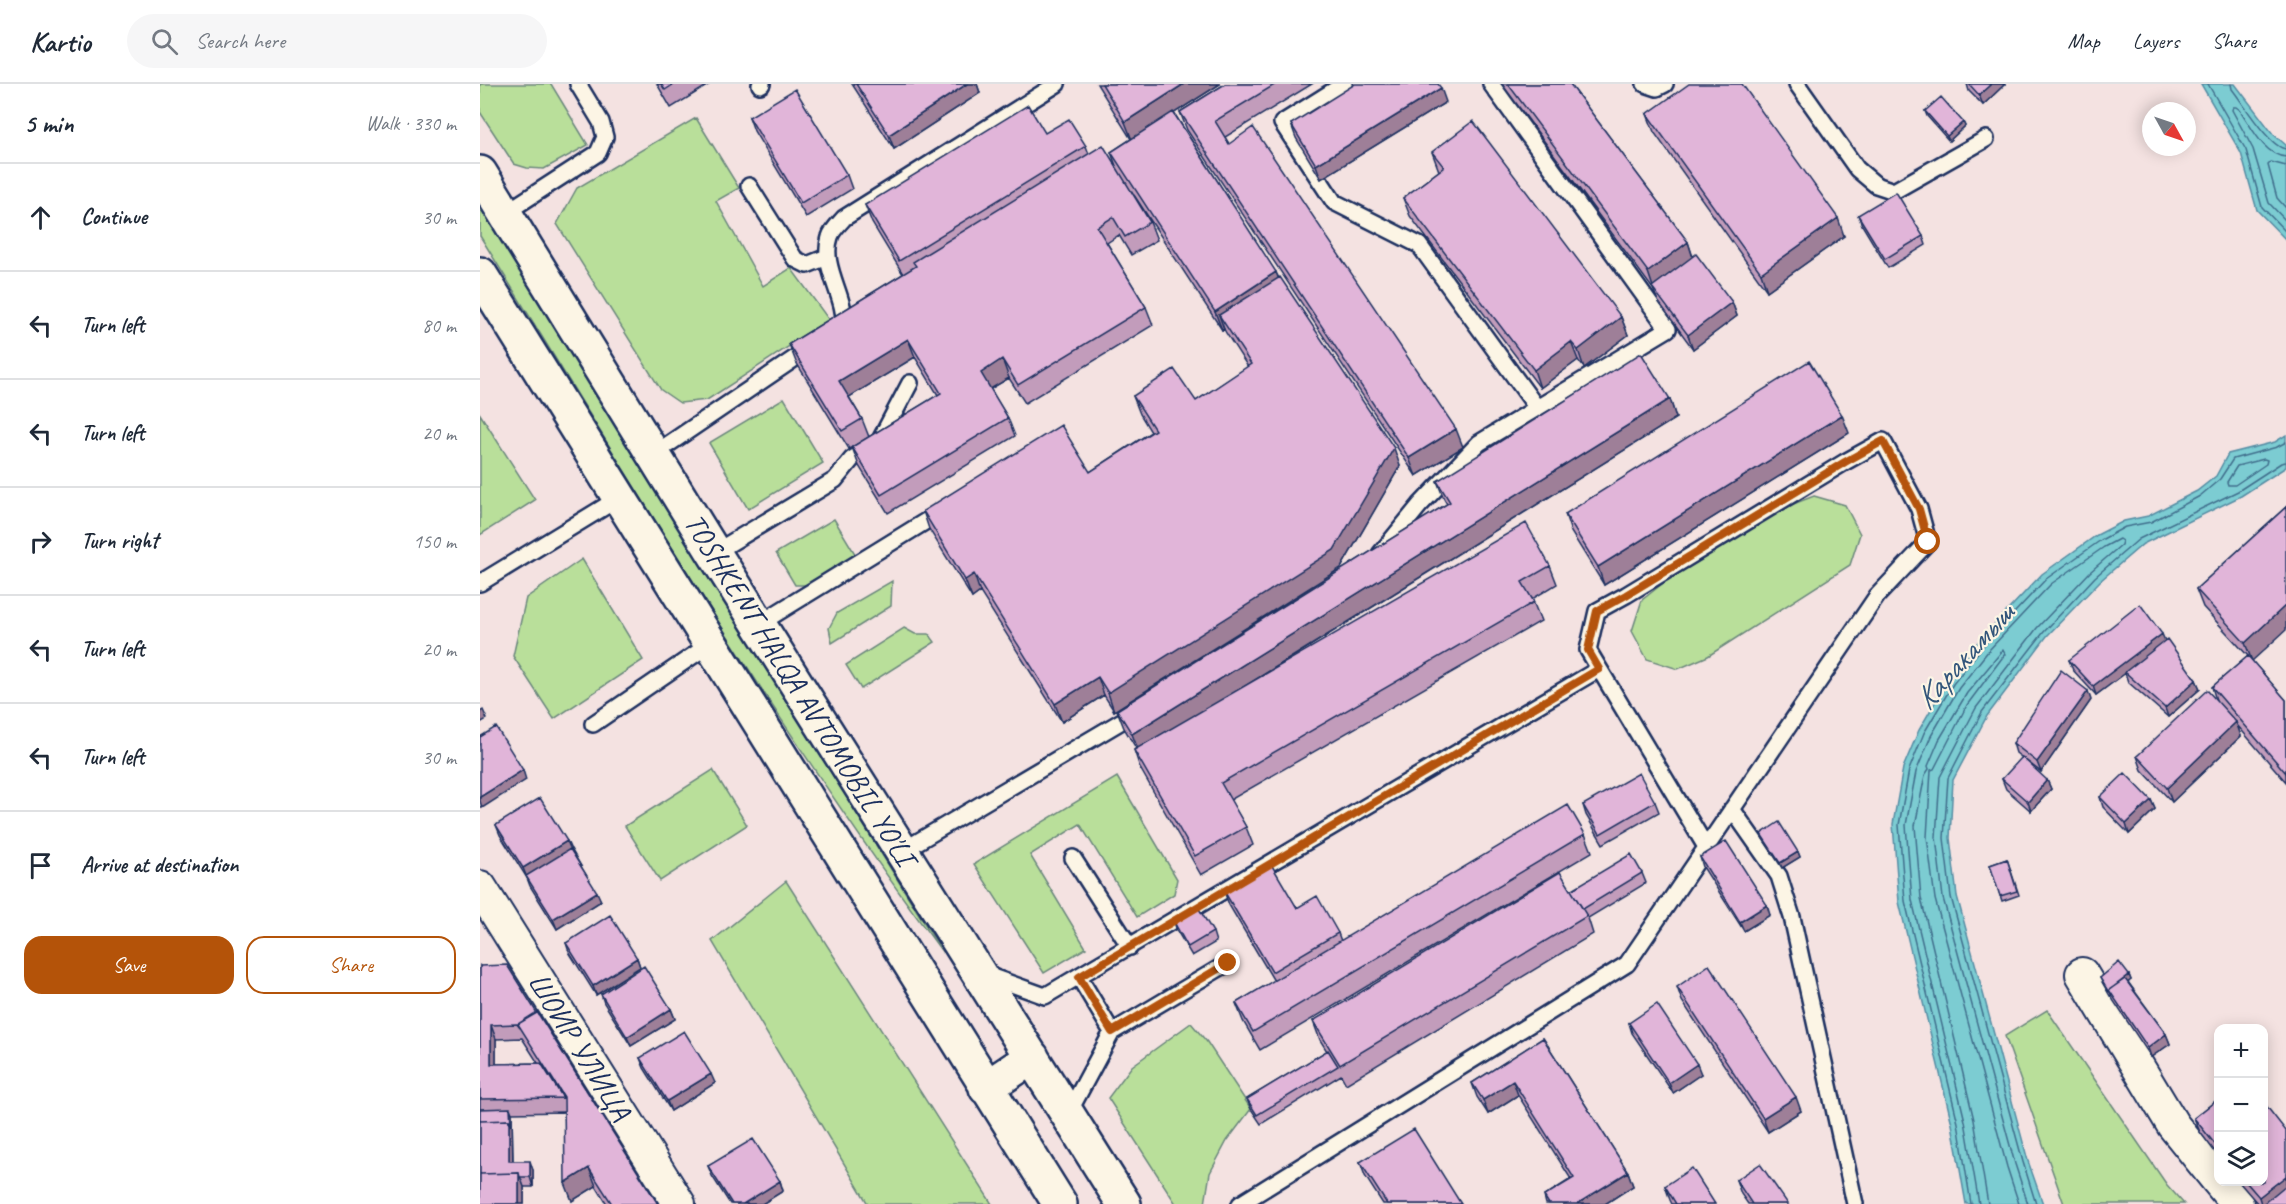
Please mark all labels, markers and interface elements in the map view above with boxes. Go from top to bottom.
search box [127,14,547,68]
text: Kartio [30,24,91,59]
icon: search [148,25,181,58]
text: Search here [196,27,285,55]
text: Map [2067,28,2100,54]
text: Layers [2133,28,2179,54]
text: Share [2212,28,2256,54]
north arrow [2142,102,2196,156]
text: 5 min [24,107,73,140]
text: Walk · 330 m [366,111,456,136]
icon: ahead [24,201,57,234]
text: Continue [81,203,147,231]
text: 30 m [422,205,456,230]
icon: left [24,309,57,342]
text: Turn left [81,311,145,339]
text: 80 m [422,313,456,338]
icon: left [24,417,57,450]
text: Turn left [81,419,145,447]
text: 20 m [422,421,456,446]
street label: TOSHKENT HALQA AVTOMOBIL YO'LI [676,506,928,878]
icon: right [24,525,57,558]
text: Turn right [81,527,158,555]
route start [1914,528,1940,554]
text: 150 m [413,529,456,554]
water label: Каракамыш [1905,591,2025,718]
icon: left [24,633,57,666]
text: Turn left [81,635,145,663]
text: 20 m [422,637,456,662]
icon: left [24,741,57,774]
text: Turn left [81,743,145,771]
text: 30 m [422,745,456,770]
icon: arrive [24,849,57,882]
text: Arrive at destination [81,851,238,879]
button: Save [24,936,234,994]
button: Share [246,936,456,994]
route end [1214,949,1240,975]
street label: ШОИР УЛИЦА [520,965,641,1128]
map controls [2214,1024,2268,1186]
button: + [2214,1024,2268,1078]
button: − [2214,1078,2268,1132]
button: layers [2214,1132,2268,1186]

